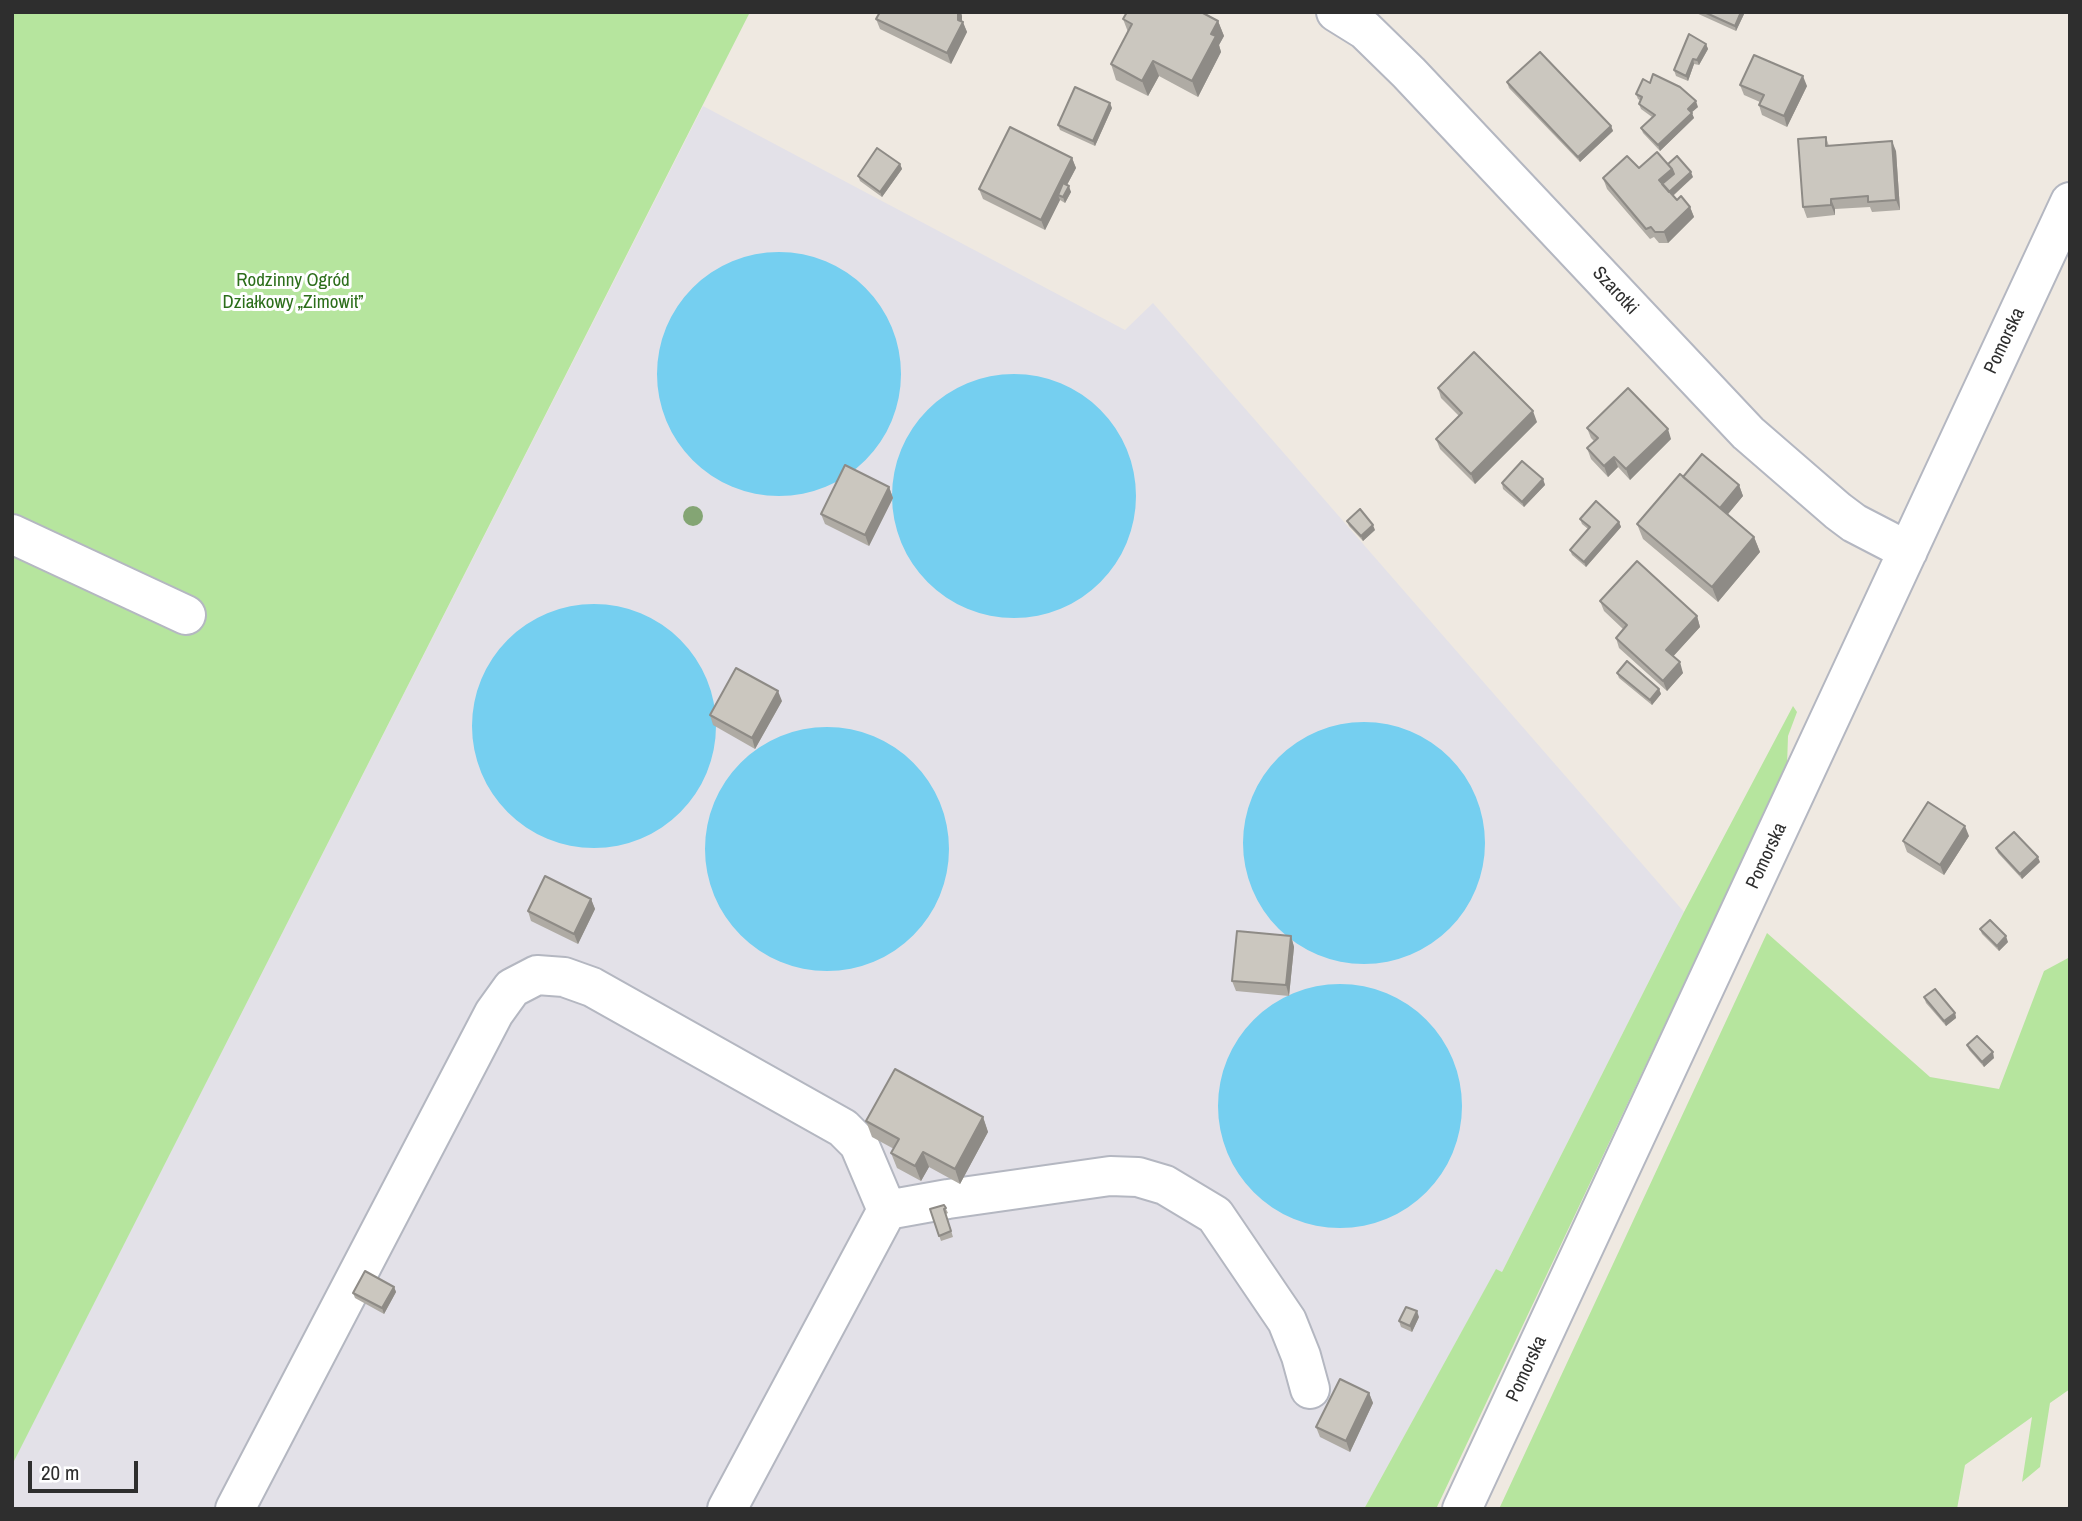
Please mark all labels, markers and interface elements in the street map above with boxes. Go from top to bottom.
street label: Szarotki [1587,262,1643,320]
park label: Rodzinny Ogród Działkowy „Zimowit” [222,270,364,314]
street label: Pomorska [1980,304,2030,378]
street label: Pomorska [1742,819,1792,893]
street label: Pomorska [1502,1332,1552,1406]
scale bar [32,1448,142,1492]
text: 20 m [41,1458,79,1487]

